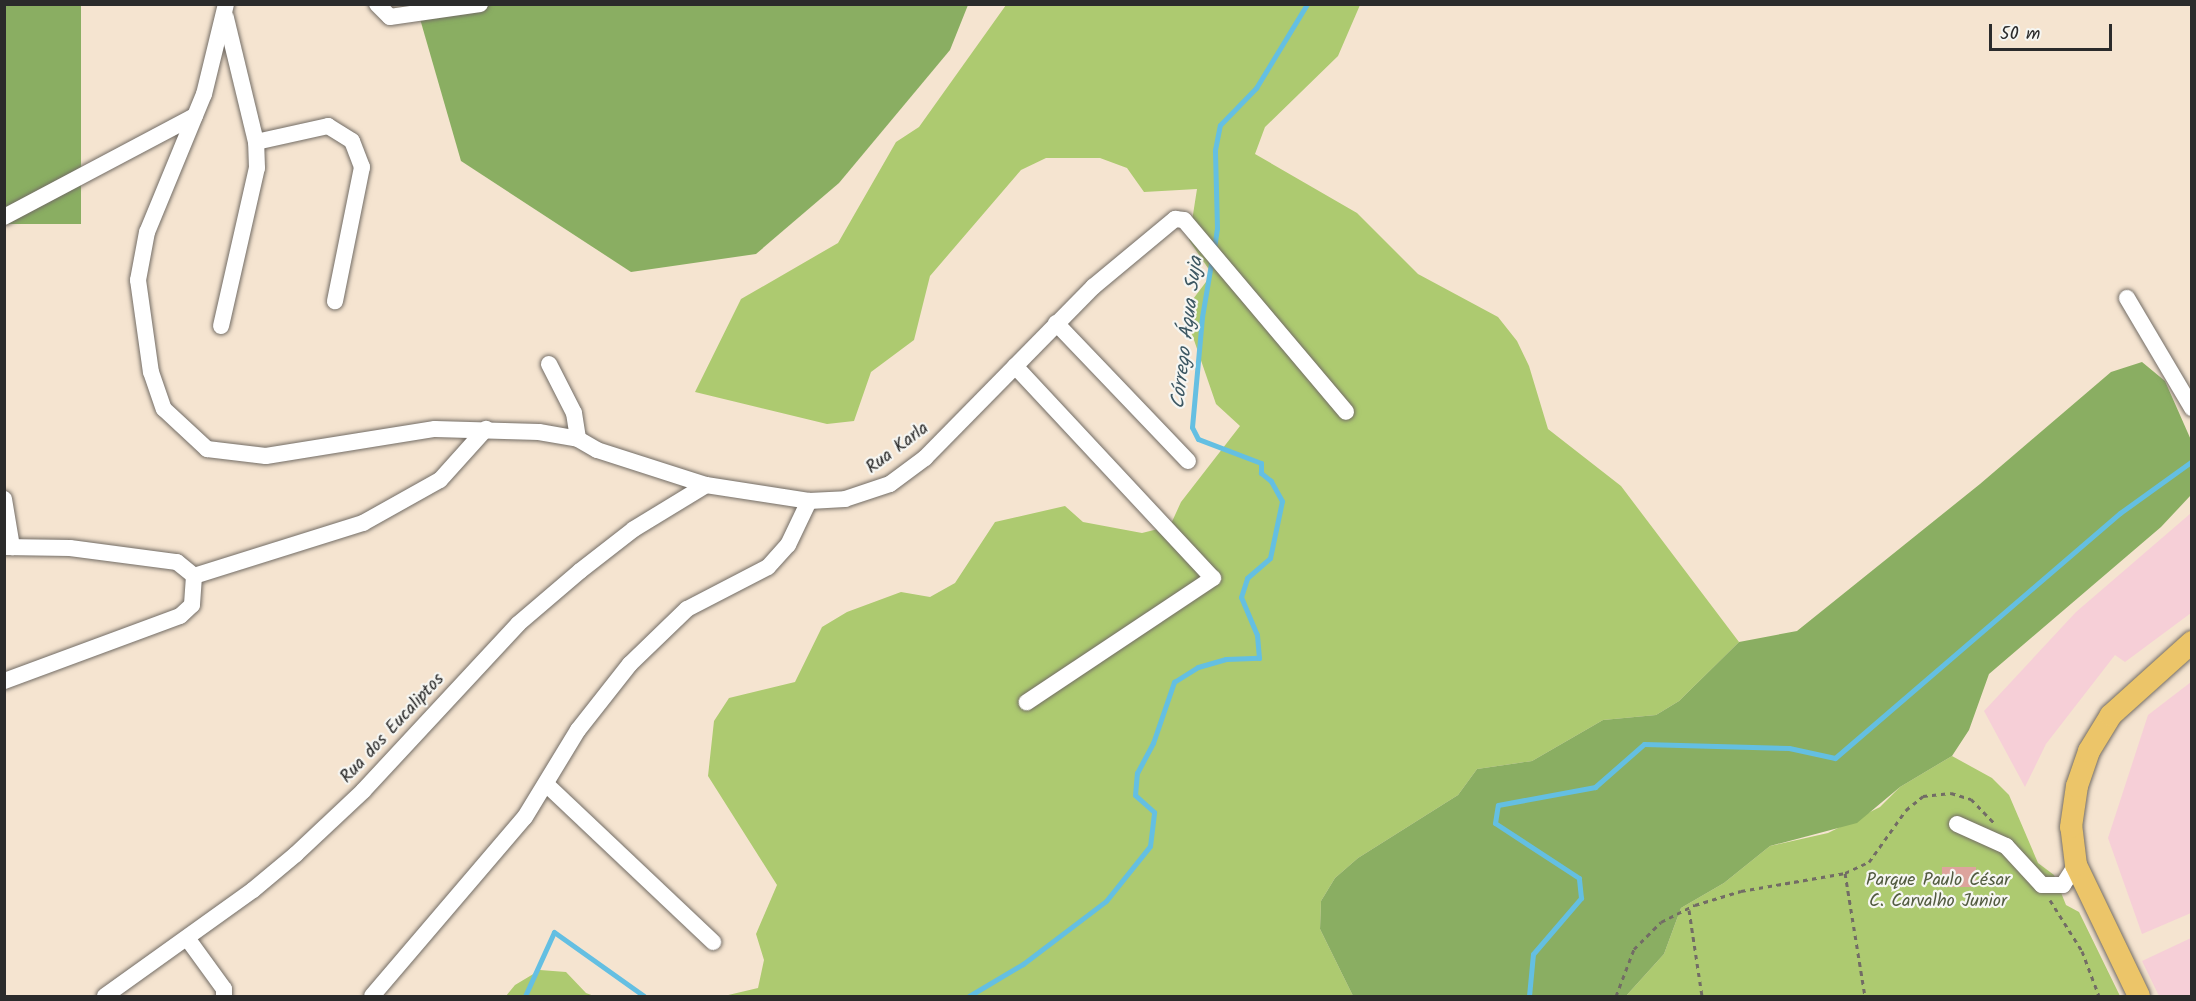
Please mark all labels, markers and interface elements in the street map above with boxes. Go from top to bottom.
scale bar [1992,12,2115,50]
text: 50 m [2000,20,2040,49]
water label: Córrego Água Suja [1167,255,1209,411]
street label: Rua Karla [862,418,934,480]
street label: Rua dos Eucaliptos [336,669,450,789]
park label: Parque Paulo César C. Carvalho Junior [1866,871,2010,914]

